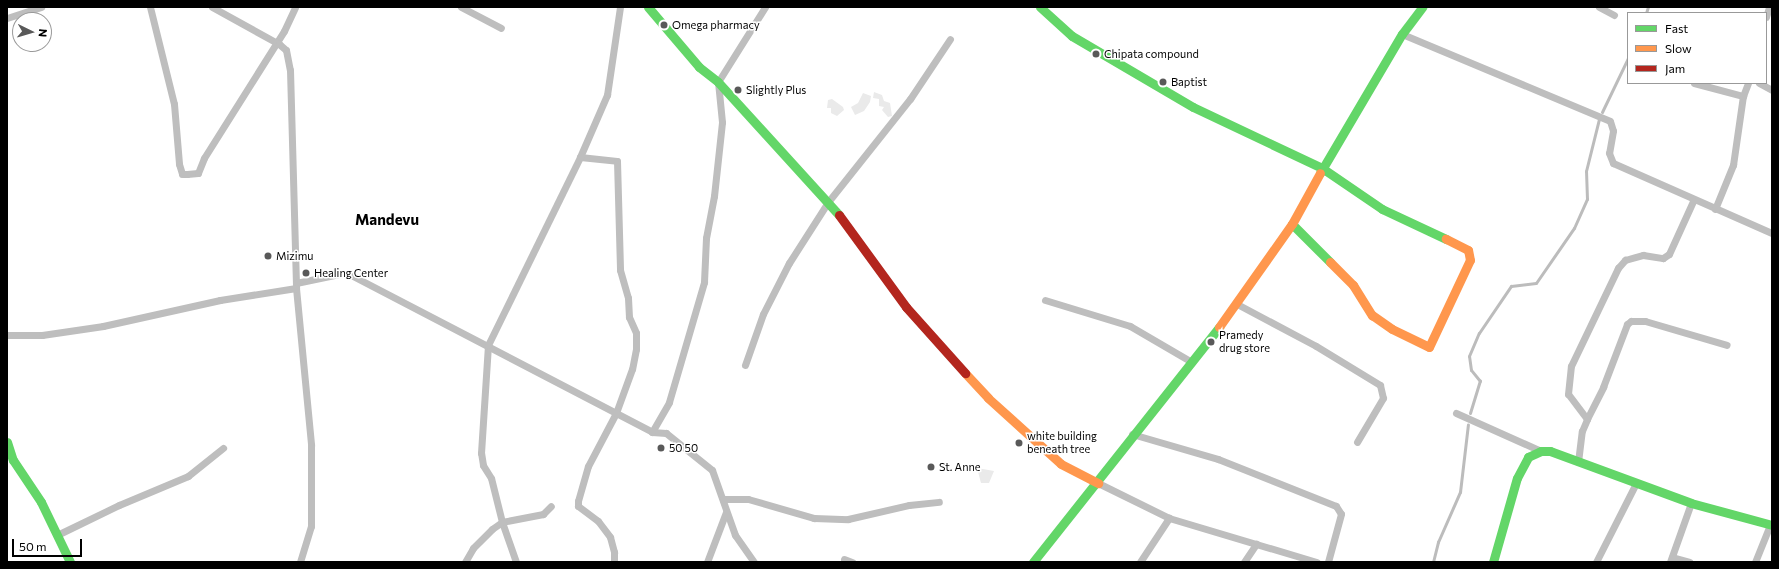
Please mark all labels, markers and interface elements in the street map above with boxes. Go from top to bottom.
north arrow [12,12,52,52]
legend [1627,12,1767,84]
place label: Omega pharmacy [672,18,760,32]
marker: Omega pharmacy [659,20,669,30]
text: Fast [1665,21,1688,35]
text: N [37,28,50,38]
text: Slow [1665,41,1692,55]
place label: Chipata compound [1104,47,1199,61]
marker: Chipata compound [1091,49,1101,59]
text: Jam [1665,61,1685,75]
place label: Baptist [1171,75,1207,89]
marker: Baptist [1158,77,1168,87]
place label: Slightly Plus [746,83,806,97]
marker: Slightly Plus [733,85,743,95]
district label: Mandevu [355,211,419,229]
place label: Mizimu [276,249,313,263]
marker: Mizimu [263,251,273,261]
place label: Healing Center [314,266,388,280]
marker: Healing Center [301,268,311,278]
place label: Pramedy drug store [1219,329,1270,355]
marker: Pramedy drug store [1206,337,1216,347]
place label: white building beneath tree [1027,430,1097,456]
marker: white building beneath tree [1014,438,1024,448]
place label: 50 50 [669,441,698,455]
marker: 50 50 [656,443,666,453]
place label: St. Anne [939,460,981,474]
marker: St. Anne [926,462,936,472]
scale bar [14,531,84,557]
text: 50 m [19,539,47,553]

